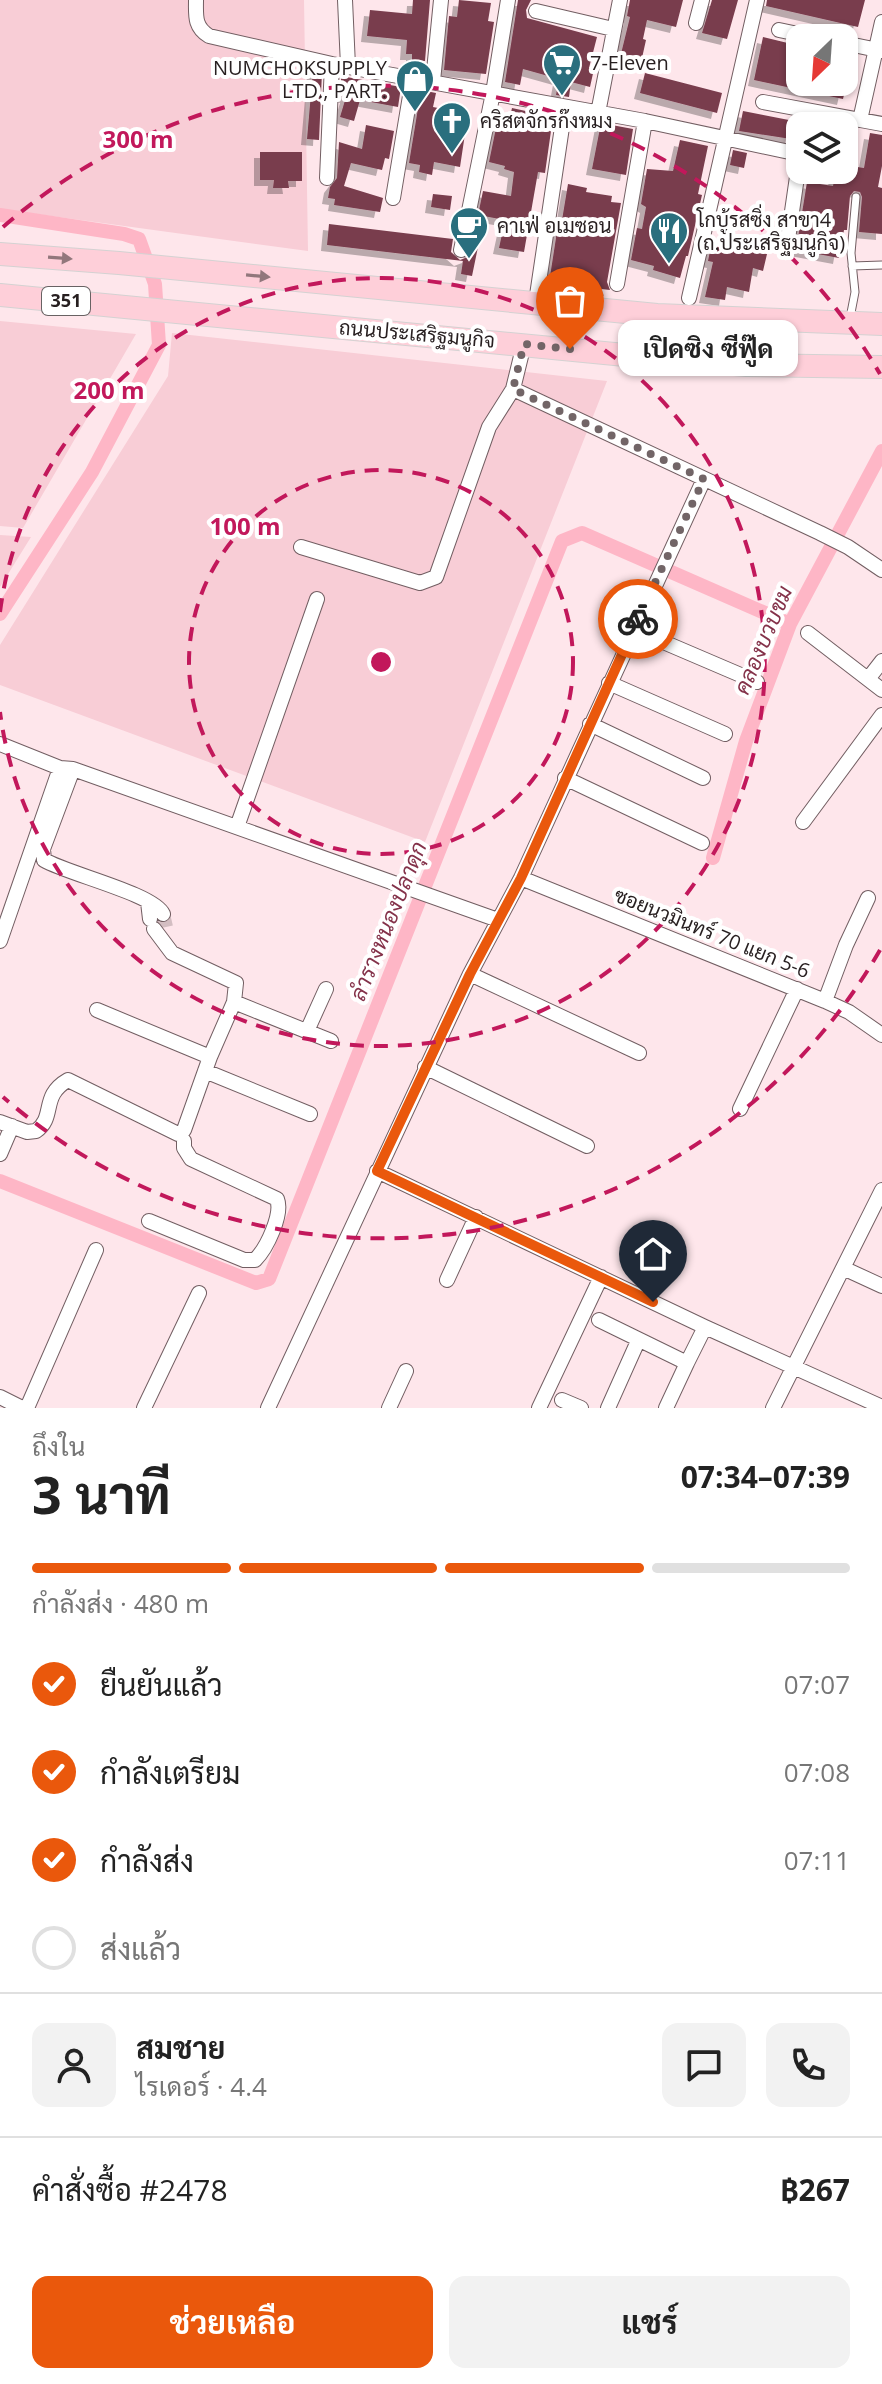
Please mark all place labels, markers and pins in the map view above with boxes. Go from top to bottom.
supermarket icon: 7-Eleven [541,42,583,97]
place label: 7-Eleven [590,49,669,76]
place label: NUMCHOKSUPPLY LTD., PART. [213,54,388,104]
shop icon: NUMCHOKSUPPLY LTD., PART. [394,58,436,113]
church icon: คริสตจักรก๊งหมง [431,100,473,155]
place label: คริสตจักรก๊งหมง [480,107,612,134]
place label: โกบู้รสซิ่ง สาขา4 (ถ.ประเสริฐมนูกิจ) [696,204,845,258]
cafe icon: คาเฟ่ อเมซอน [448,205,490,260]
restaurant icon: โกบู้รสซิ่ง สาขา4 (ถ.ประเสริฐมนูกิจ) [648,210,690,265]
place label: คาเฟ่ อเมซอน [497,212,612,239]
pin [536,267,604,349]
callout: เปิดซิง ซีฟู๊ด [618,321,798,377]
centre of rings [367,648,395,676]
pin [619,1220,687,1302]

